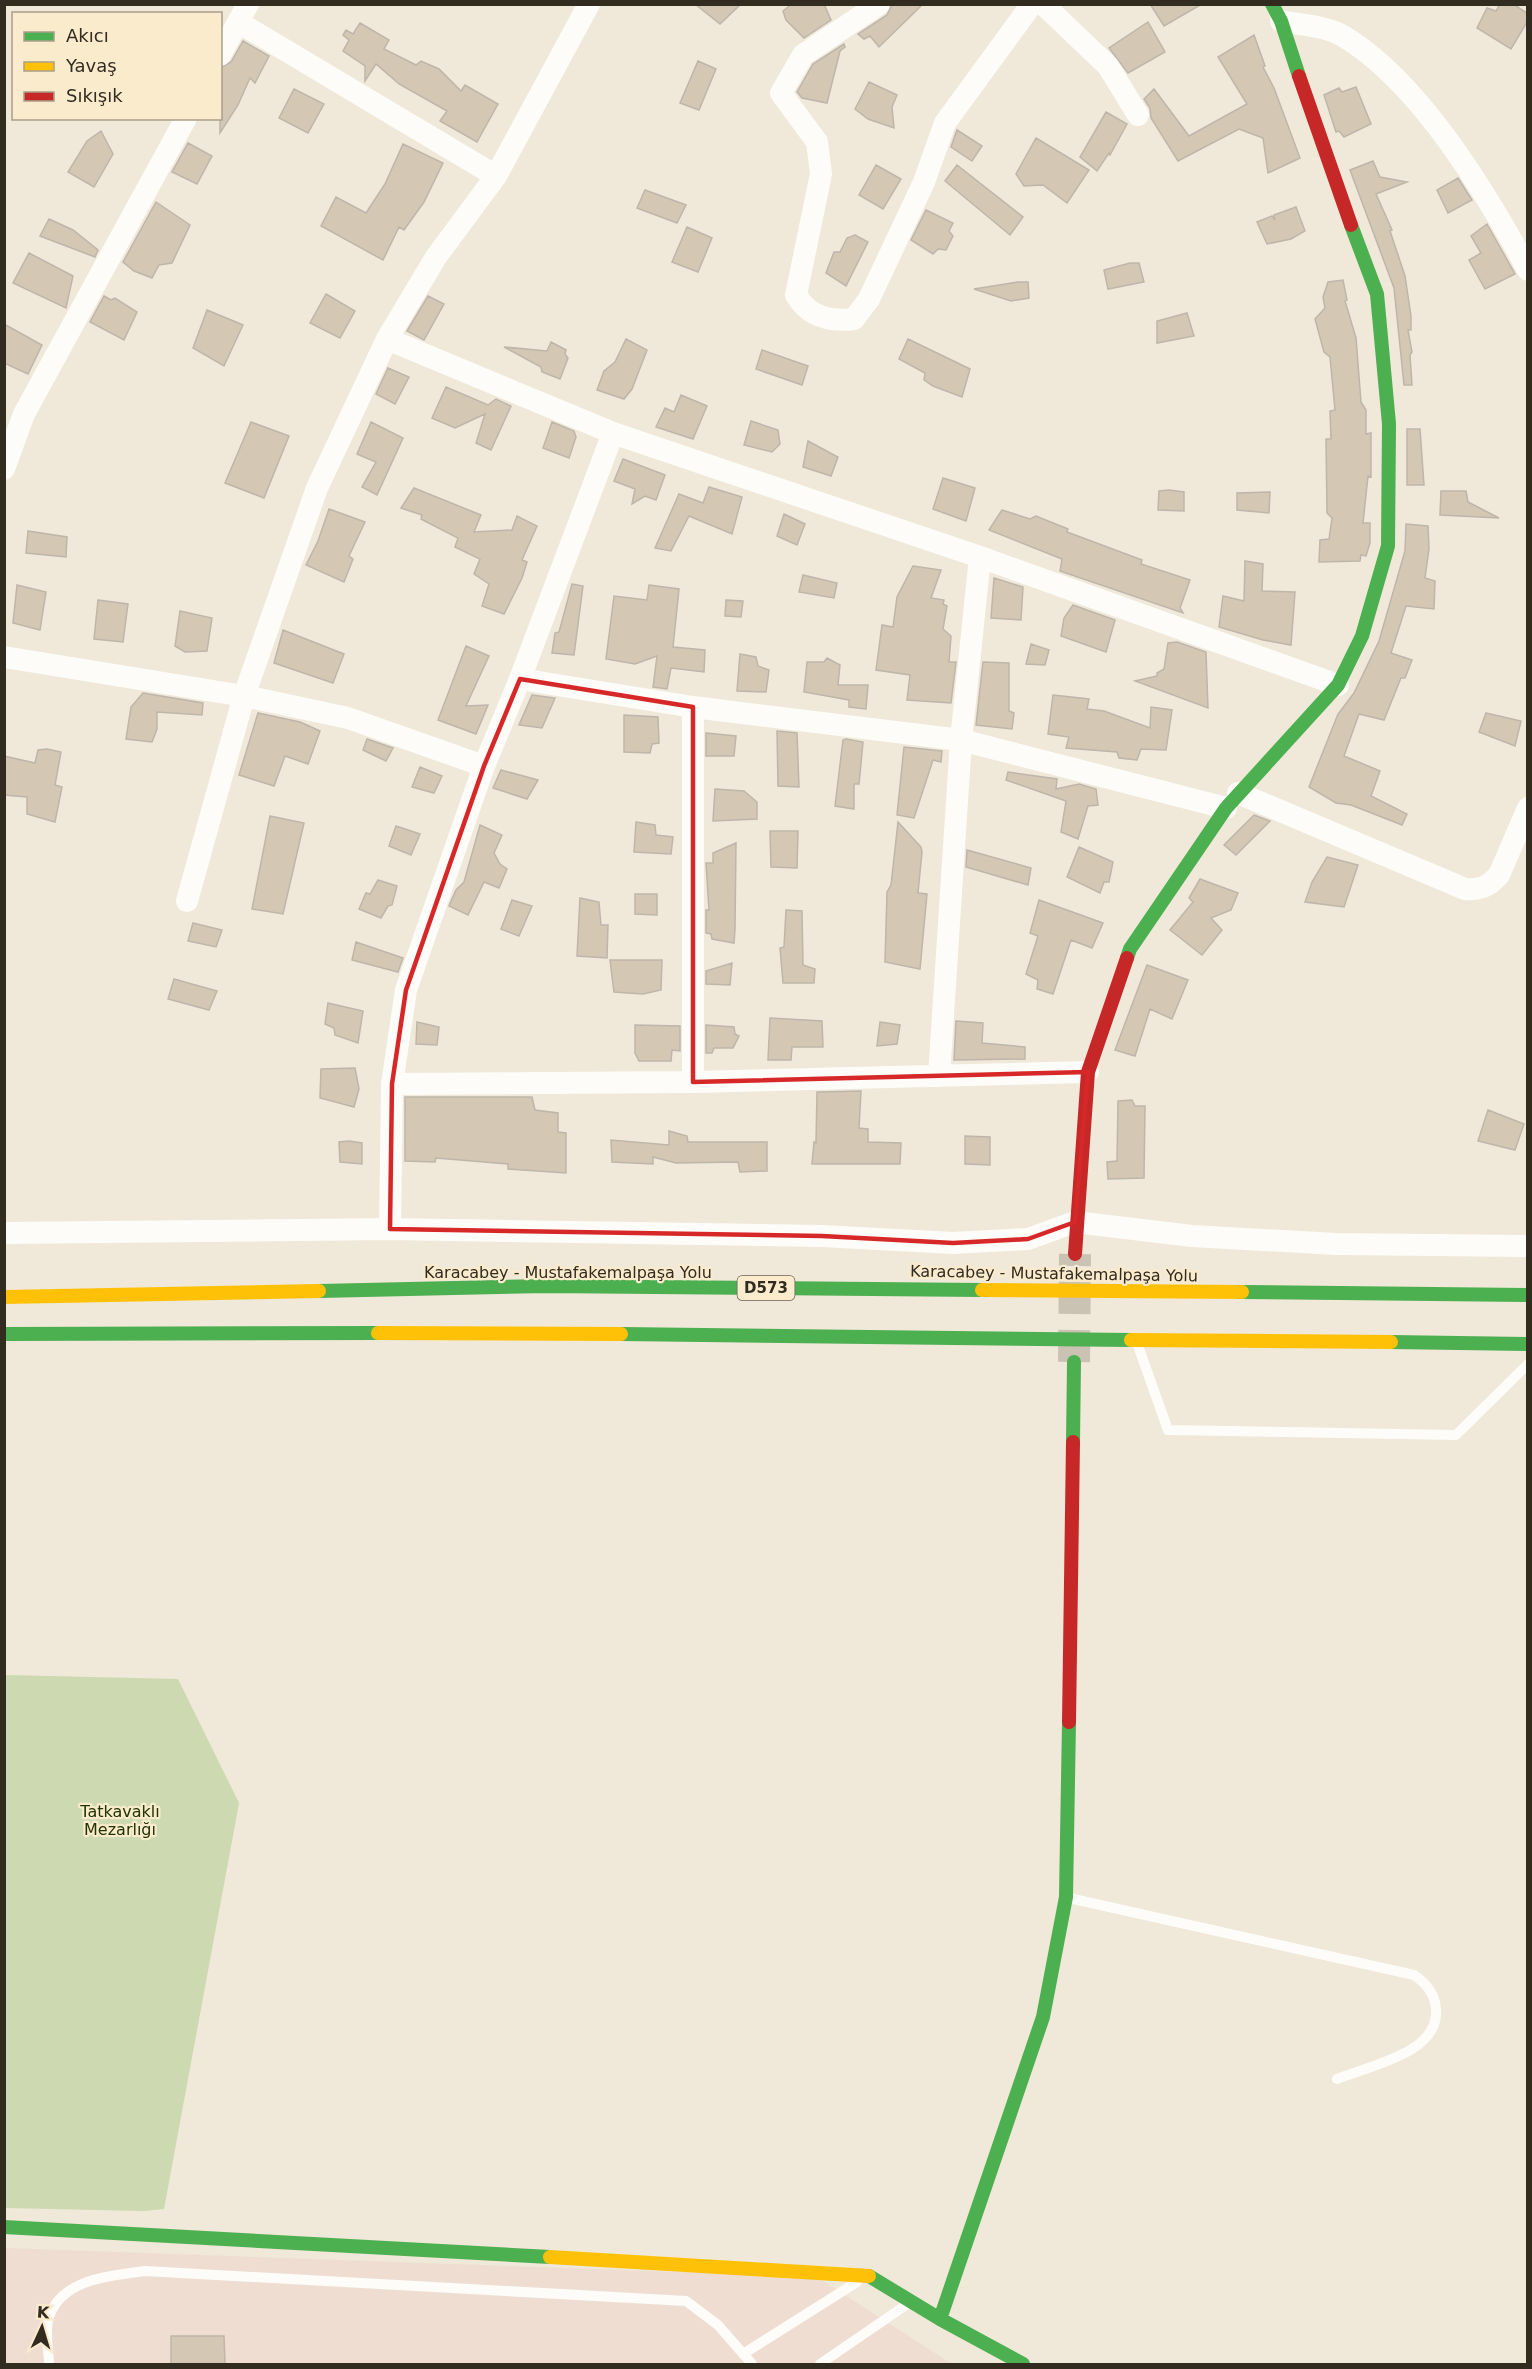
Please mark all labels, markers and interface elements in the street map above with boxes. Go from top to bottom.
legend [12,12,222,120]
text: Akıcı [66,25,109,46]
text: Yavaş [65,55,117,76]
text: Sıkışık [66,85,123,106]
street label: Karacabey - Mustafakemalpaşa Yolu [910,1261,1198,1286]
street label: Karacabey - Mustafakemalpaşa Yolu [424,1263,712,1282]
road number: D573 [738,1276,795,1300]
park label: Tatkavaklı Mezarlığı [79,1802,160,1839]
north arrow [12,2297,72,2357]
text: K [36,2303,50,2322]

